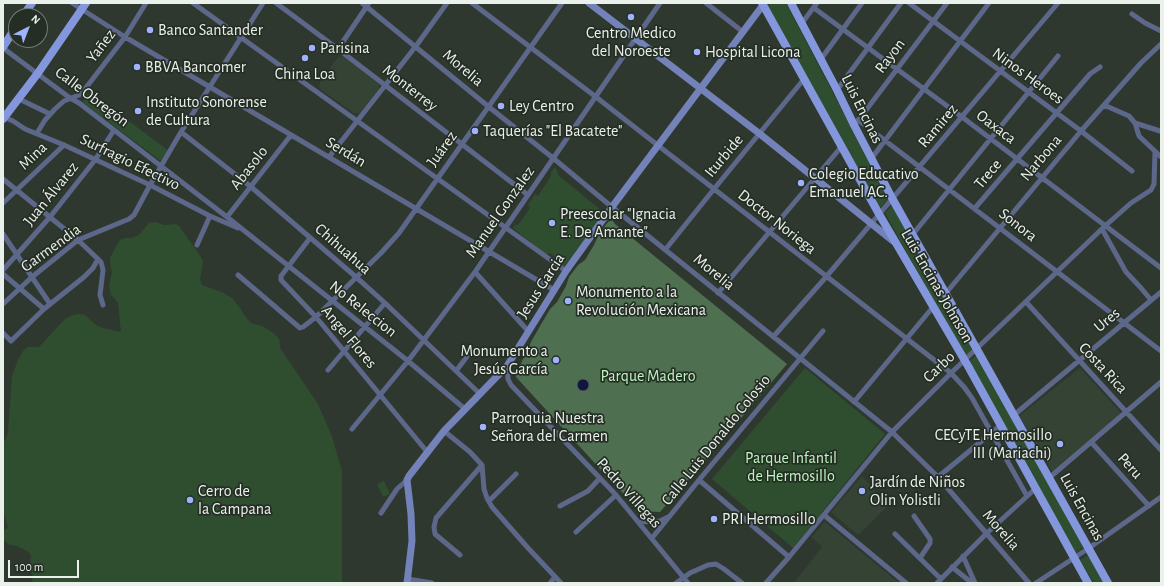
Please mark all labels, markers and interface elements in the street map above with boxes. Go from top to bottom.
north arrow [8,8,48,48]
marker: Centro Medico del Noroeste [626,12,636,22]
text: N [29,13,42,26]
place label: Banco Santander [158,20,263,40]
place label: Centro Medico del Noroeste [586,23,676,61]
street label: Yañez [82,25,120,67]
marker: Banco Santander [145,25,155,35]
street label: Rayon [871,35,909,77]
place label: Parisina [320,38,370,58]
place label: Hospital Licona [705,42,801,62]
marker: Parisina [307,43,317,53]
street label: Ninos Heroes [988,44,1068,108]
street label: Morelia [439,45,487,91]
marker: Hospital Licona [692,47,702,57]
marker: China Loa [300,53,310,63]
place label: BBVA Bancomer [145,57,246,77]
street label: Monterrey [378,60,442,116]
marker: BBVA Bancomer [132,62,142,72]
street label: Calle Obregón [51,63,133,131]
place label: China Loa [275,64,335,84]
street label: Luis Encinas [837,71,887,147]
place label: Instituto Sonorense de Cultura [146,92,267,130]
place label: Ley Centro [509,96,574,116]
street label: Ramirez [914,100,962,152]
marker: Ley Centro [496,101,506,111]
marker: Instituto Sonorense de Cultura [133,106,143,116]
street label: Oaxaca [972,106,1020,148]
place label: Taquerías "El Bacatete" [483,121,623,141]
marker: Taquerías "El Bacatete" [470,126,480,136]
street label: Juárez [423,127,461,171]
street label: Surfragio Efectivo [77,129,183,195]
street label: Iturbide [701,131,747,181]
street label: Narbona [1016,131,1066,185]
street label: Serdán [322,133,370,171]
street label: Mina [15,138,51,174]
street label: Abasolo [226,142,272,194]
street label: Trece [970,155,1006,193]
street label: Juan Álvarez [19,158,83,230]
street label: Manuel Gonzalez [461,163,539,261]
place label: Colegio Educativo Emanuel AC. [809,164,919,202]
marker: Colegio Educativo Emanuel AC. [796,178,806,188]
street label: Doctor Noriega [734,185,820,259]
place label: Preescolar "Ignacia E. De Amante" [560,204,676,242]
street label: Sonora [995,204,1041,246]
marker: Preescolar "Ignacia E. De Amante" [547,218,557,228]
street label: Chihuahua [311,219,375,279]
street label: Garmendia [17,220,85,276]
street label: Luis Encinas Johnson [897,226,977,346]
street label: Jesus Garcia [513,250,569,322]
street label: Morelia [689,250,739,294]
street label: No Releccion [325,277,401,341]
place label: Monumento a la Revolución Mexicana [576,282,706,320]
marker: Monumento a la Revolución Mexicana [563,296,573,306]
street label: Angel Flores [317,302,381,372]
street label: Ures [1090,304,1124,336]
street label: Costa Rica [1074,338,1132,398]
place label: Monumento a Jesús García [461,341,548,379]
street label: Carbo [919,347,959,387]
marker: Monumento a Jesús García [551,355,561,365]
park label: Parque Madero [600,366,696,386]
street label: Calle Luis Donaldo Colosio [657,371,775,509]
place label: Parroquia Nuestra Señora del Carmen [491,408,608,446]
marker: Parroquia Nuestra Señora del Carmen [478,422,488,432]
place label: CECyTE Hermosillo III (Mariachi) [935,425,1052,463]
marker: CECyTE Hermosillo III (Mariachi) [1055,439,1065,449]
park label: Parque Infantil de Hermosillo [745,448,837,486]
street label: Peru [1113,449,1147,483]
street label: Pedro Villegas [592,454,666,532]
street label: Luis Encinas [1056,470,1108,544]
place label: Jardín de Niños Olin Yolistli [870,472,965,510]
place label: Cerro de la Campana [198,481,271,519]
marker: Jardín de Niños Olin Yolistli [857,486,867,496]
marker: Cerro de la Campana [185,495,195,505]
street label: Morelia [978,506,1024,554]
place label: PRI Hermosillo [722,509,816,529]
marker: PRI Hermosillo [709,514,719,524]
scale bar [10,552,81,578]
text: 100 m [15,561,43,573]

